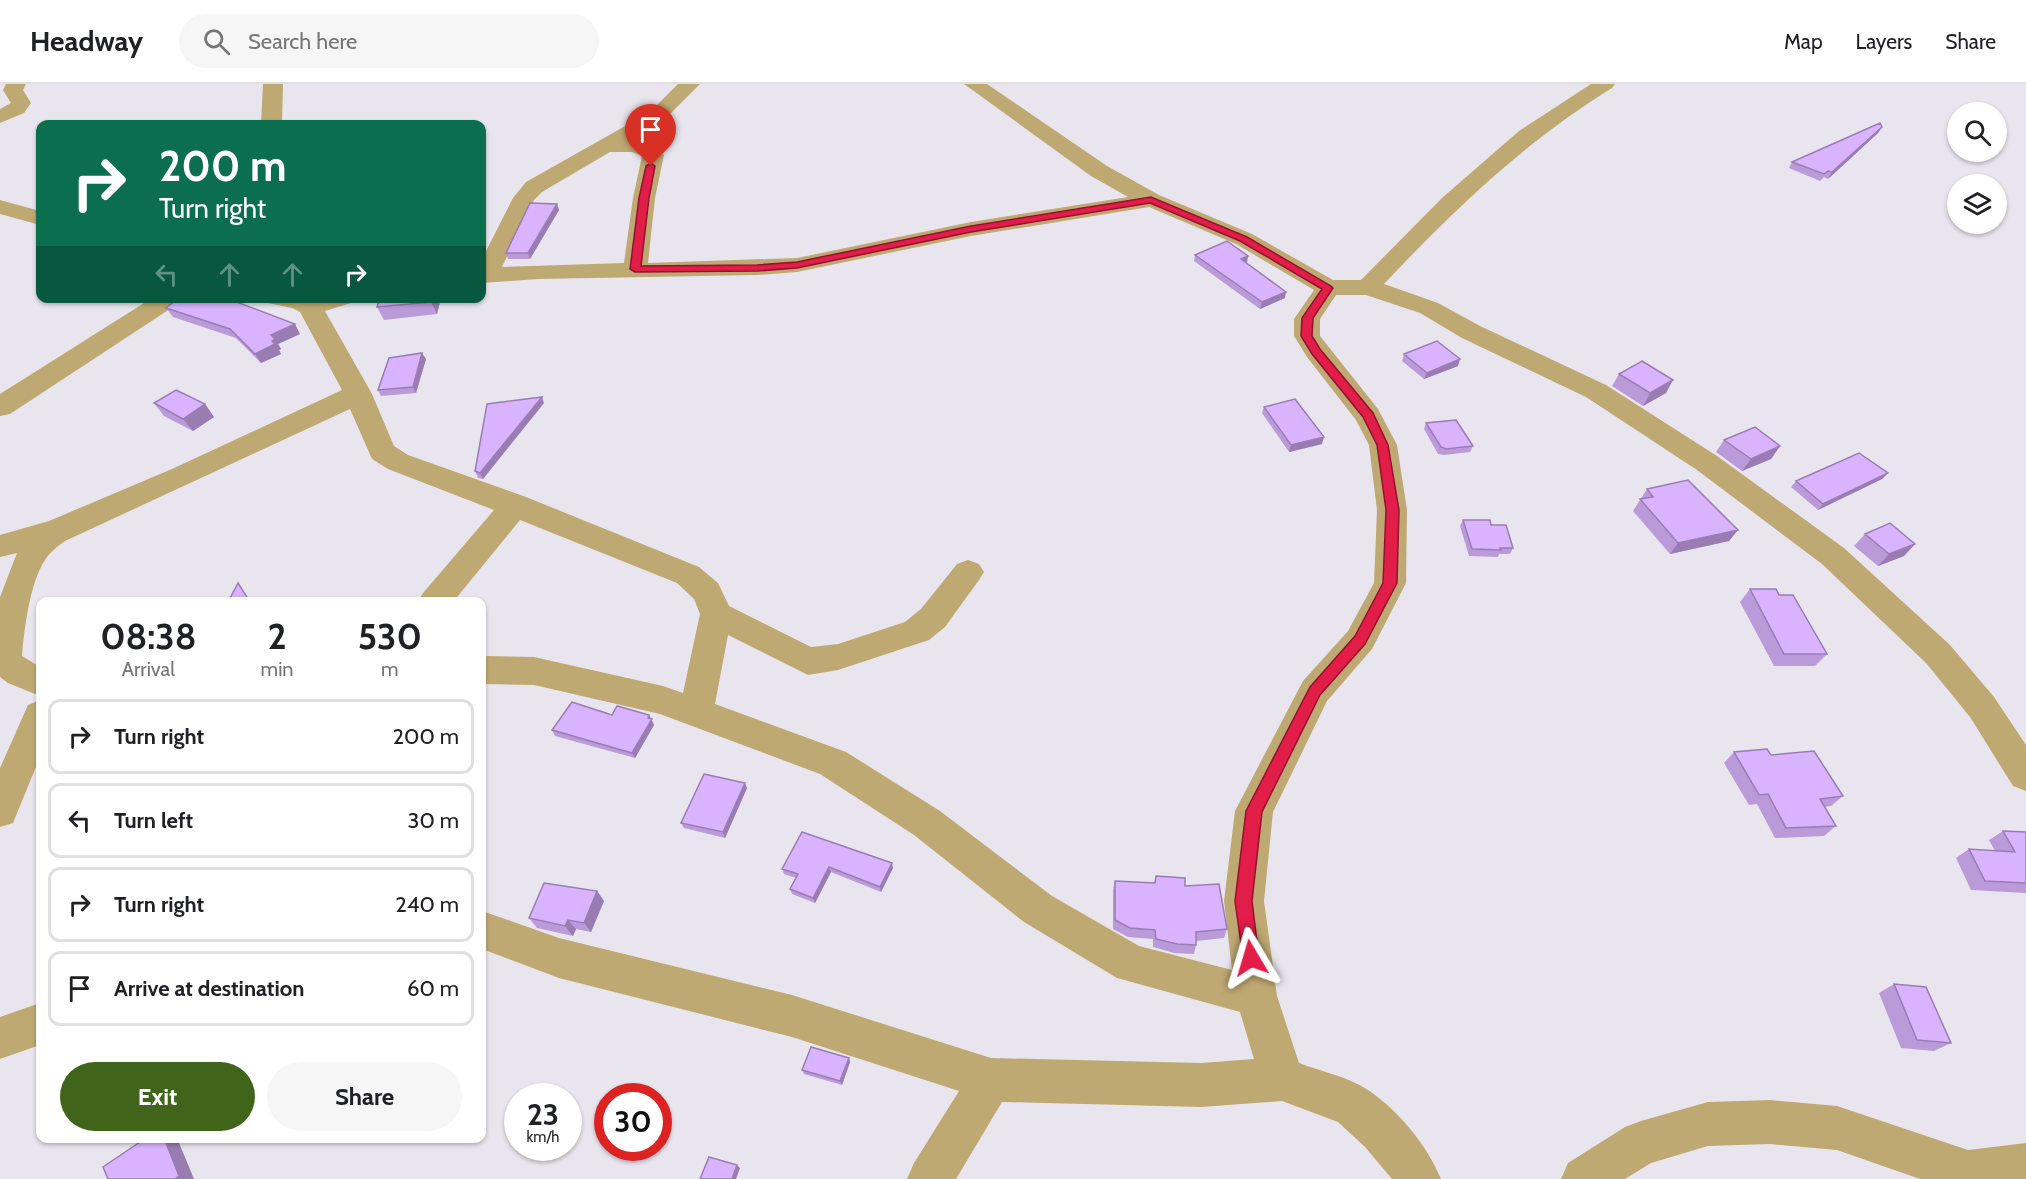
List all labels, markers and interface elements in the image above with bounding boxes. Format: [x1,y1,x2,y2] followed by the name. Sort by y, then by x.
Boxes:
[179,14,599,68] search box
[30,24,143,58] text: Headway
[200,25,233,58] icon: search
[248,28,357,55] text: Search here
[1784,29,1823,54] text: Map
[1856,29,1912,54] text: Layers
[1945,29,1996,54] text: Share
[1947,102,2007,234] map controls
[1947,102,2007,162] button: search
[625,104,676,166] pin
[634,113,667,146] icon: arrive
[159,140,286,192] text: 200 m
[60,144,138,222] icon: right
[1947,174,2007,234] button: layers
[159,192,266,225] text: Turn right
[150,258,183,291] icon: left
[213,258,246,291] icon: ahead
[276,258,309,291] icon: ahead
[339,258,372,291] icon: right
[100,614,196,658] text: 08:38
[268,614,287,658] text: 2
[358,614,422,658] text: 530
[122,657,175,681] text: Arrival
[261,657,294,681] text: min
[381,657,399,681] text: m
[63,720,96,753] icon: right
[114,723,204,750] text: Turn right
[393,723,459,750] text: 200 m
[63,804,96,837] icon: left
[114,807,193,834] text: Turn left
[407,807,459,834] text: 30 m
[63,888,96,921] icon: right
[114,891,204,918] text: Turn right
[395,891,459,918] text: 240 m
[1219,926,1283,990] position arrow
[63,972,96,1005] icon: arrive
[114,975,304,1002] text: Arrive at destination
[407,975,459,1002] text: 60 m
[60,1062,255,1131] button: Exit
[267,1062,462,1131] button: Share
[594,1083,672,1161] speed limit sign: 30
[527,1096,559,1133] text: 23
[527,1128,559,1146] text: km/h

